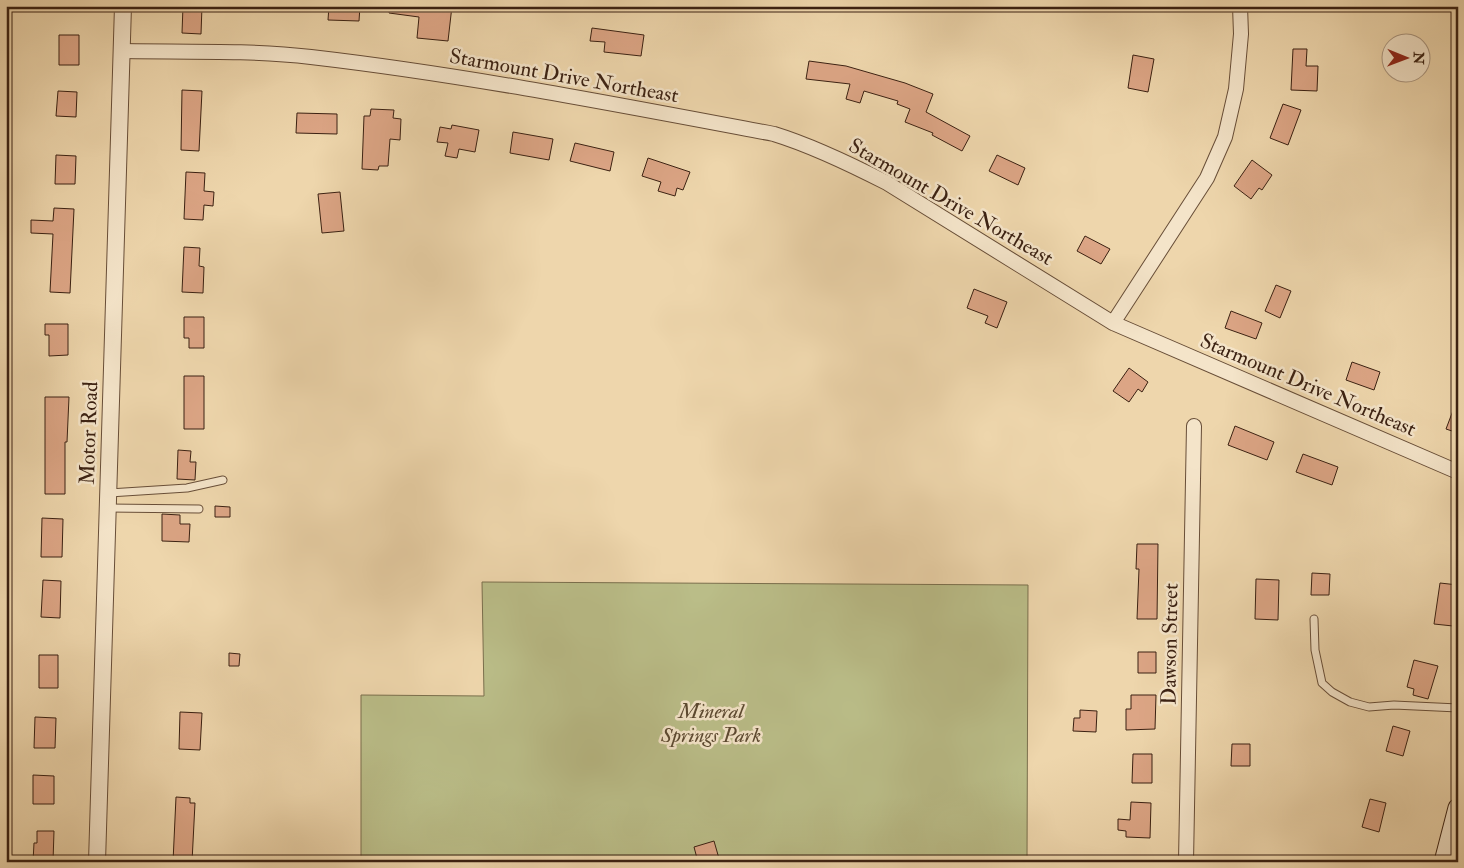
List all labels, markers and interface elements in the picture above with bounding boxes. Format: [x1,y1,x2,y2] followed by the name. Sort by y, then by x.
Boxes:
[1382,32,1432,82] north arrow
[447,43,681,109] street label: Starmount Drive Northeast
[1410,51,1427,65] text: N
[844,132,1058,272] street label: Starmount Drive Northeast
[1196,327,1420,443] street label: Starmount Drive Northeast
[74,380,104,485] street label: Motor Road
[1155,583,1185,705] street label: Dawson Street
[660,698,761,749] park label: Mineral Springs Park

